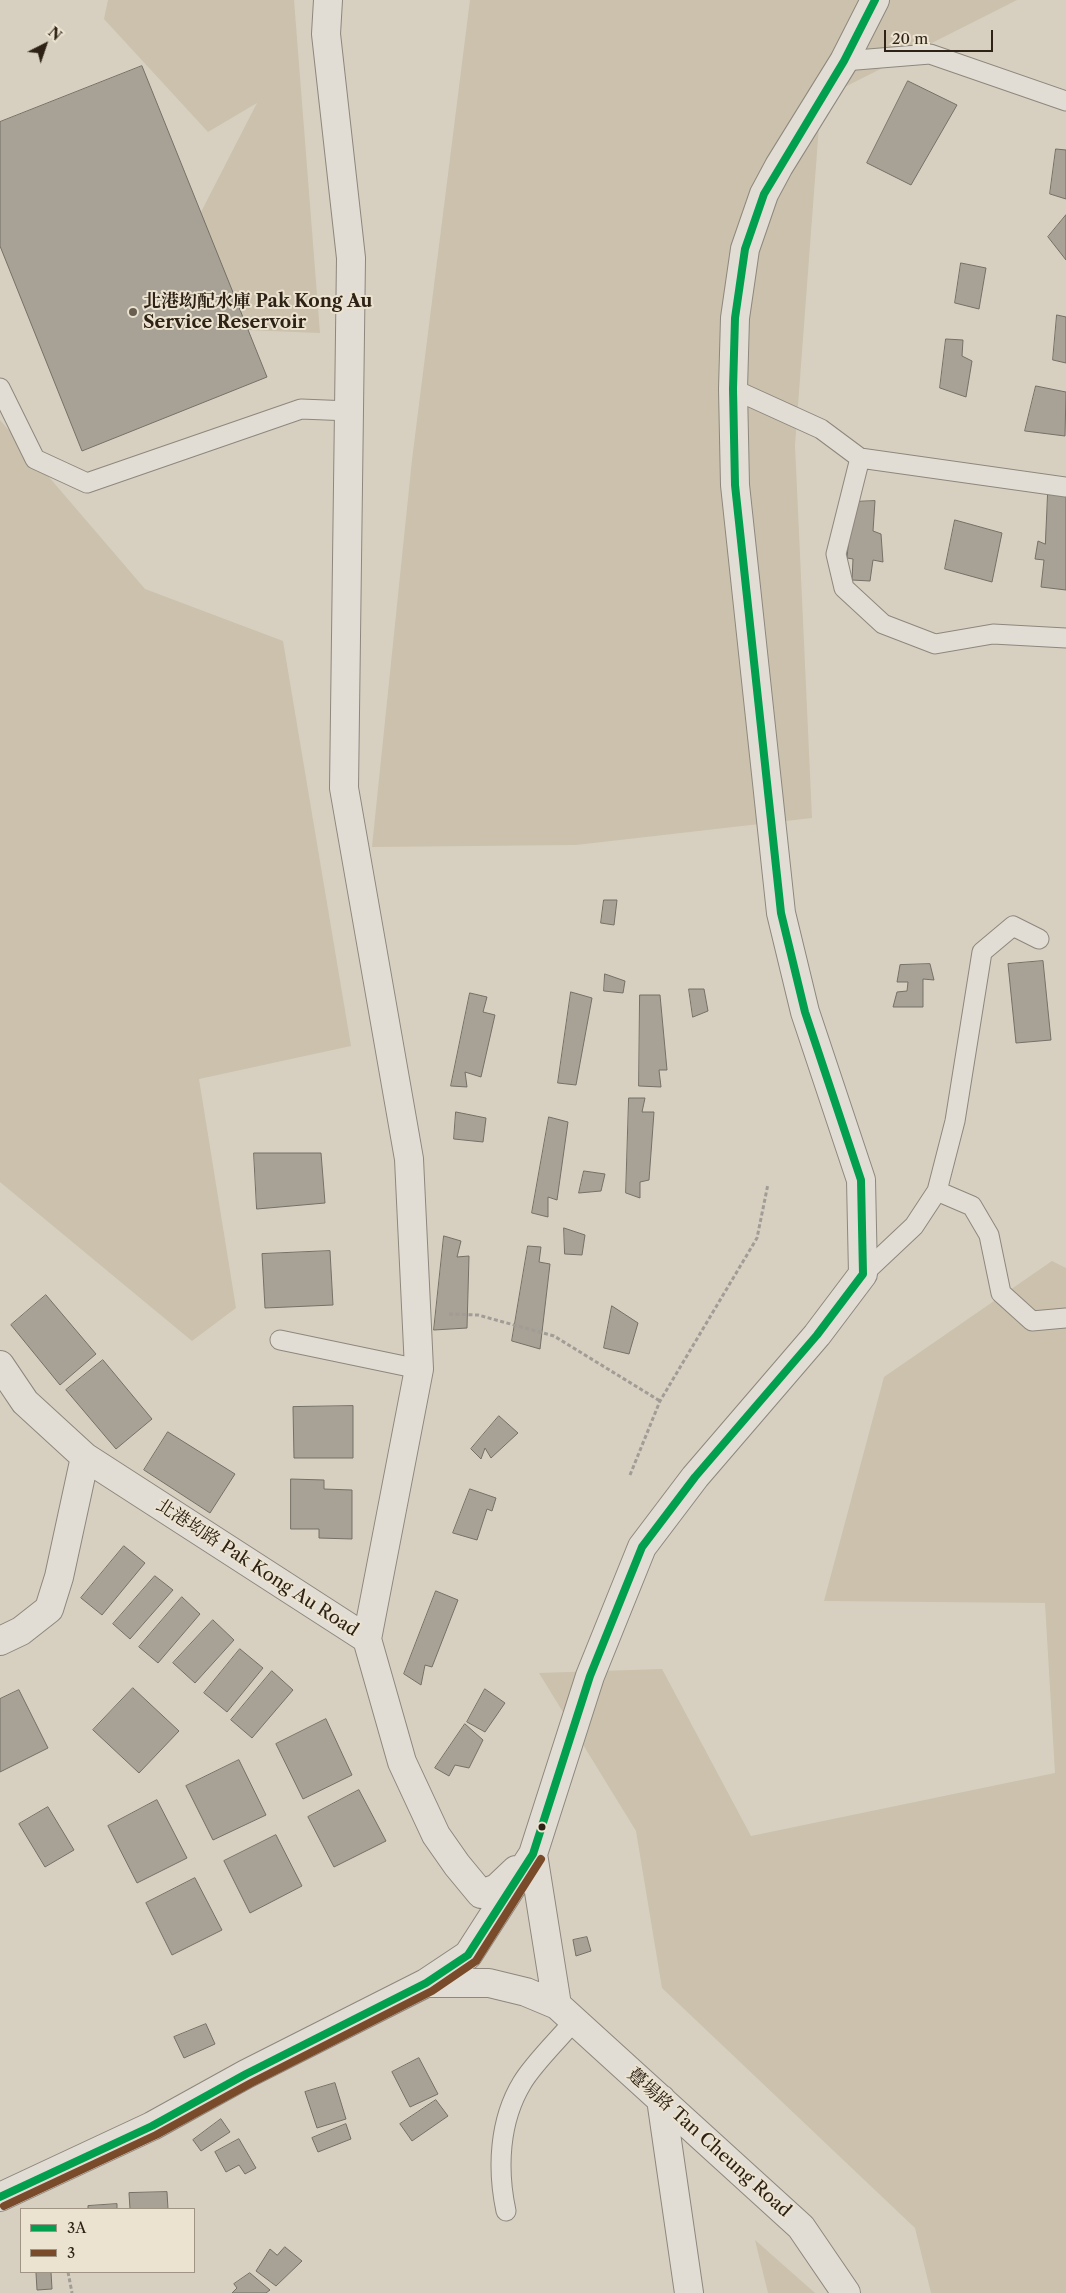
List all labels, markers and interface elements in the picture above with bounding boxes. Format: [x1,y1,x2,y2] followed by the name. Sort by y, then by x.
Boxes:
[20,20,70,70] north arrow
[886,20,995,52] scale bar
[44,23,65,44] text: N
[892,29,928,48] text: 20 m
[143,291,372,334] place label: 北港㘭配水庫 Pak Kong Au Service Reservoir
[127,306,139,318] marker: 北港㘭配水庫 Pak Kong Au Service Reservoir
[152,1495,362,1641] street label: 北港㘭路 Pak Kong Au Road
[537,1822,547,1832] unlabelled marker
[623,2064,795,2222] street label: 躉場路 Tan Cheung Road
[20,2208,195,2273] legend
[67,2218,86,2237] text: 3A
[67,2243,75,2262] text: 3

